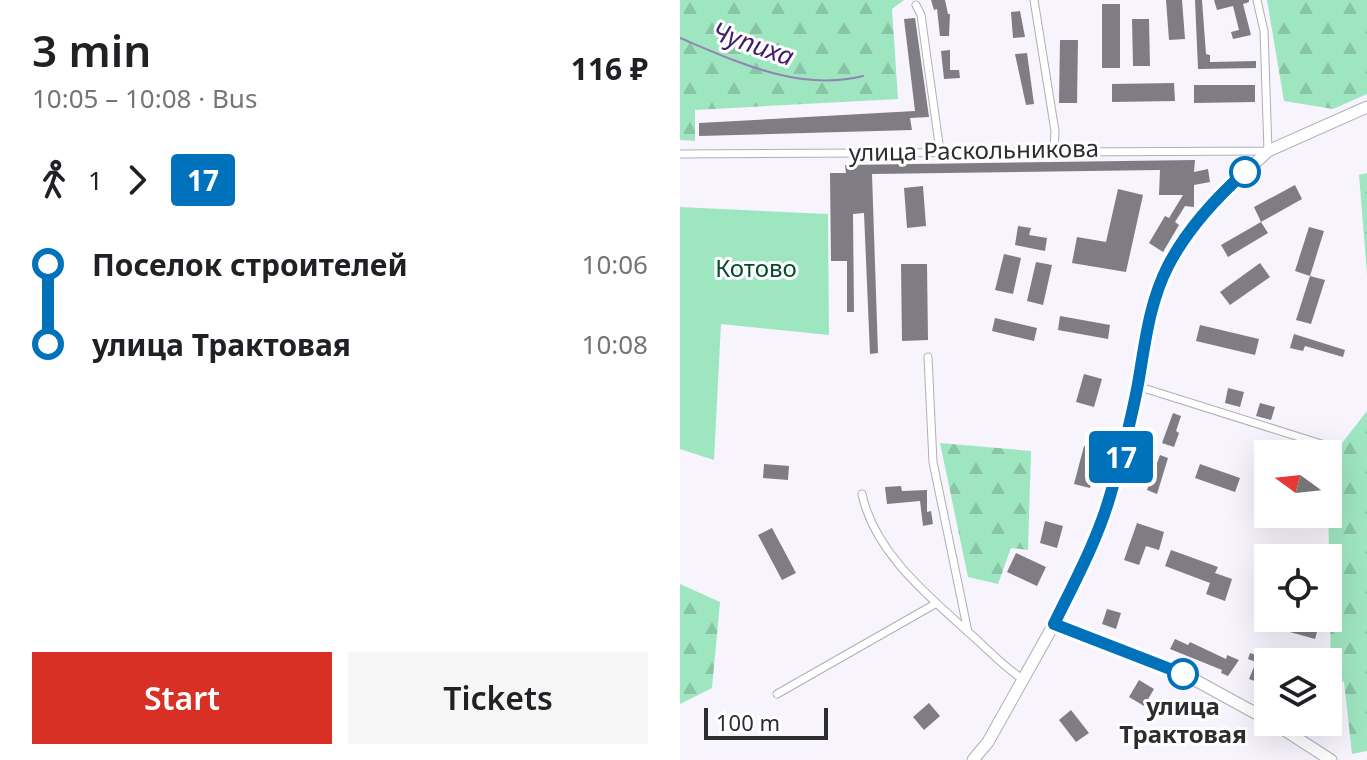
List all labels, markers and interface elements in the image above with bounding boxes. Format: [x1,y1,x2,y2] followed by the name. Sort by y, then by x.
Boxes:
[708,12,799,74] water label: Чупиха
[32,20,151,80] text: 3 min
[571,48,648,89] text: 116 ₽
[32,80,257,116] text: 10:05 – 10:08 · Bus
[849,131,1099,168] street label: улица Раскольникова
[1230,157,1260,187] unlabelled marker
[32,158,76,202] icon: walk
[115,158,159,202] icon: forward
[187,161,219,199] text: 17
[88,162,103,198] text: 1
[92,244,408,285] text: Поселок строителей
[582,246,648,282] text: 10:06
[715,251,797,284] park label: Котово
[92,324,351,365] text: улица Трактовая
[582,326,648,362] text: 10:08
[1085,431,1157,483] line badge: 17
[1105,438,1137,476] text: 17
[1254,440,1342,528] north arrow
[1254,440,1342,736] map controls
[1254,544,1342,632] button: locate
[1254,648,1342,736] button: layers
[32,652,332,744] button: Start
[348,652,648,744] button: Tickets
[1168,659,1198,689] marker: улица Трактовая
[1119,689,1247,750] place label: улица Трактовая
[704,704,828,740] scale bar
[716,707,780,737] text: 100 m

